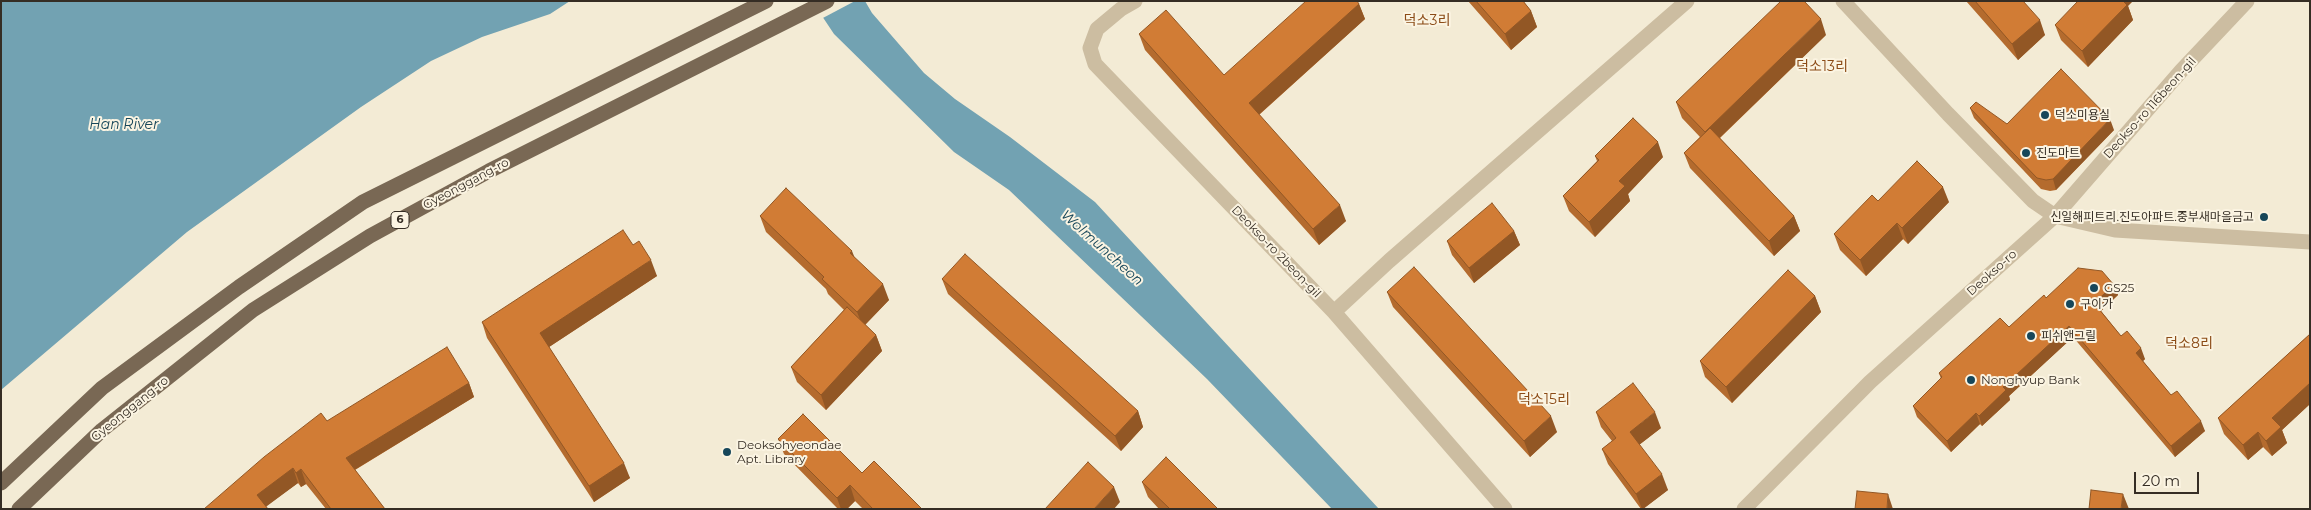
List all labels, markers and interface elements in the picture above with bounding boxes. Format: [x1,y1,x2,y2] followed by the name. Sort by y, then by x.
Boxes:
[1404,13,1450,29] district label: 덕소3리
[2101,54,2199,162] street label: Deokso-ro 116beon-gil
[1796,59,1848,75] district label: 덕소13리
[2055,108,2110,122] place label: 덕소미용실
[2039,109,2051,121] marker: 덕소미용실
[89,117,159,133] water label: Han River
[2036,146,2080,160] place label: 진도마트
[2020,147,2032,159] marker: 진도마트
[421,155,511,213] street label: Gyeonggang-ro
[1228,203,1324,301] street label: Deokso-ro 2beon-gil
[1057,207,1147,289] water label: Wolmuncheon
[2050,210,2254,224] place label: 신일해피트리.진도아파트.중부새마을금고
[2258,211,2270,223] marker: 신일해피트리.진도아파트.중부새마을금고
[391,212,409,228] road number: 6
[1964,247,2020,299] street label: Deokso-ro
[2104,281,2134,295] place label: GS25
[2088,282,2100,294] marker: GS25
[2080,297,2113,311] place label: 구이가
[2064,298,2076,310] marker: 구이가
[2041,329,2096,343] place label: 피쉬앤그릴
[2025,330,2037,342] marker: 피쉬앤그릴
[2165,336,2213,352] district label: 덕소8리
[89,373,171,445] street label: Gyeonggang-ro
[1981,373,2080,387] place label: Nonghyup Bank
[1965,374,1977,386] marker: Nonghyup Bank
[1518,392,1570,408] district label: 덕소15리
[737,438,842,466] place label: Deoksohyeondae Apt. Library
[721,446,733,458] marker: Deoksohyeondae Apt. Library
[2136,462,2201,494] scale bar
[2142,471,2180,490] text: 20 m

